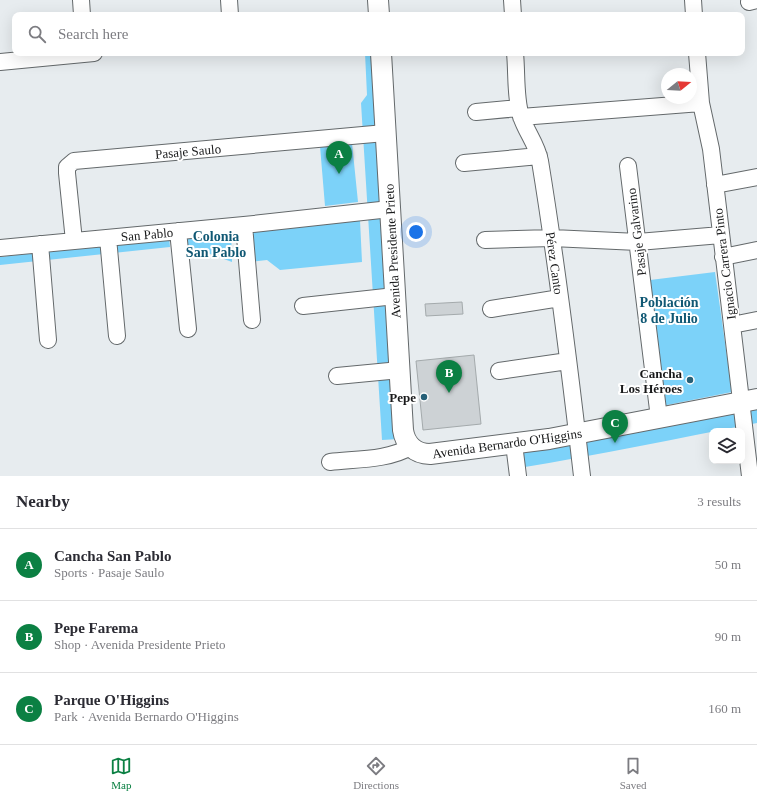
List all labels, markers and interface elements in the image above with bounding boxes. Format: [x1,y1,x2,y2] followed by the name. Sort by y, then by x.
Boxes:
[12,12,745,56] search box
[26,23,48,45] icon: search
[58,26,128,42] text: Search here
[661,68,697,104] north arrow
[154,141,222,162] street label: Pasaje Saulo
[326,141,352,174] pin: A
[381,183,404,319] street label: Avenida Presidente Prieto
[624,187,649,277] street label: Pasaje Galvarino
[710,207,739,320] street label: Ignacio Carrera Pinto
[406,222,426,242] your location
[120,225,174,244] street label: San Pablo
[186,229,246,260] district label: Colonia San Pablo
[543,231,566,295] street label: Pérez Canto
[639,295,699,326] district label: Población 8 de Julio
[436,360,462,393] pin: B
[620,366,682,396] place label: Cancha Los Héroes
[685,375,695,385] marker: Cancha Los Héroes
[389,390,416,405] place label: Pepe
[419,392,429,402] marker: Pepe
[602,410,628,443] pin: C
[431,426,583,461] street label: Avenida Bernardo O'Higgins
[709,428,745,464] map controls
[709,428,745,464] button: layers
[16,492,70,511] text: Nearby
[697,494,741,509] text: 3 results
[54,548,172,564] text: Cancha San Pablo
[24,557,34,572] text: A
[715,557,741,572] text: 50 m
[54,565,164,580] text: Sports · Pasaje Saulo
[54,620,138,636] text: Pepe Farema
[25,629,33,644] text: B
[715,629,741,644] text: 90 m
[54,637,226,652] text: Shop · Avenida Presidente Prieto
[54,692,169,708] text: Parque O'Higgins
[24,701,34,716] text: C
[708,701,741,716] text: 160 m
[54,709,239,724] text: Park · Avenida Bernardo O'Higgins
[110,755,132,791] tab: Map
[353,755,399,791] tab: Directions
[620,755,647,791] tab: Saved

